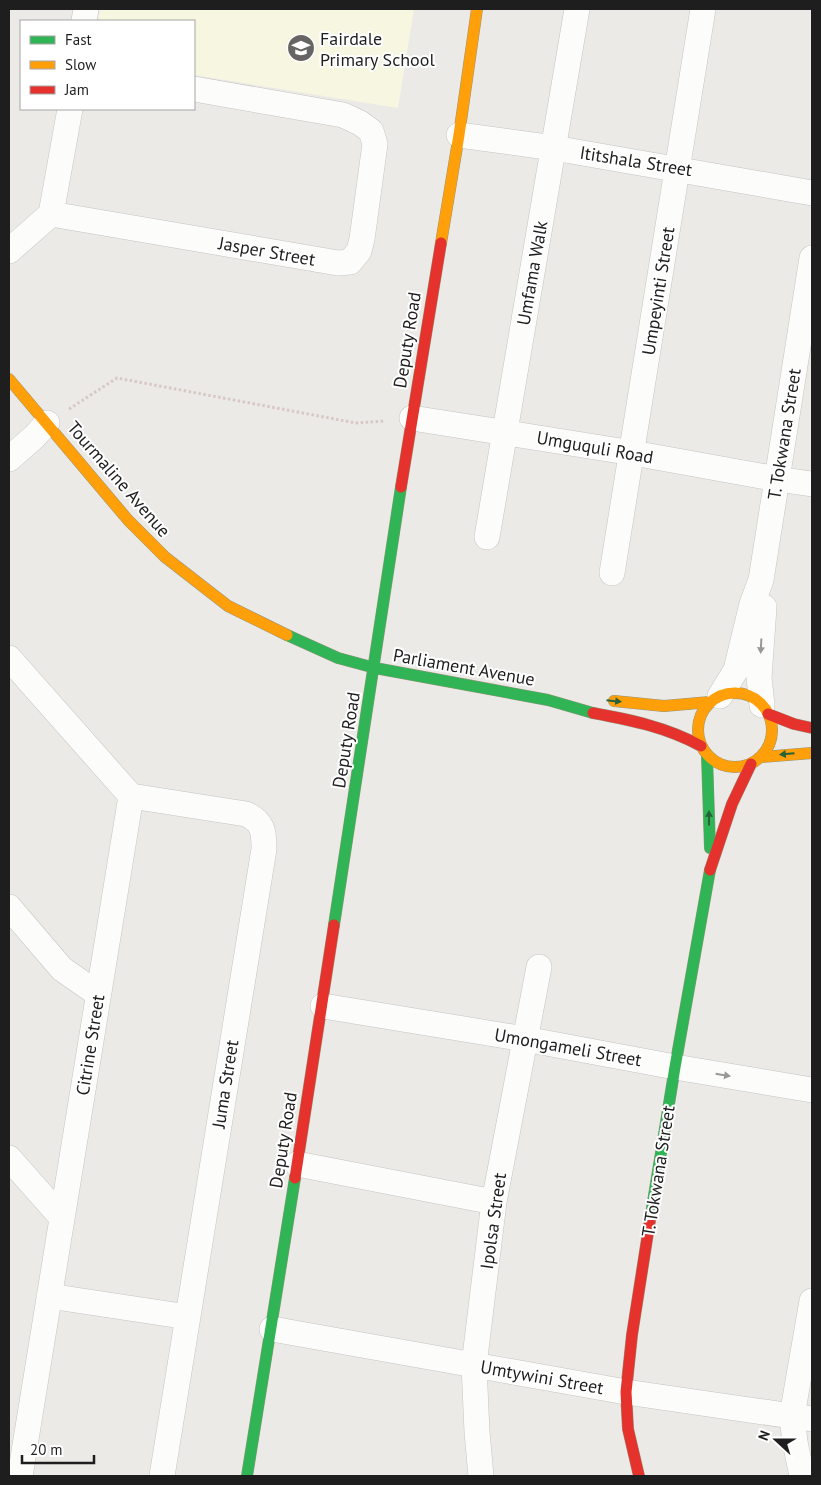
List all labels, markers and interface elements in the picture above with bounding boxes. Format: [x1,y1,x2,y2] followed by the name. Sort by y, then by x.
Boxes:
[20,20,195,110] legend
[320,27,435,71] place label: Fairdale Primary School
[65,30,92,49] text: Fast
[286,33,316,63] school or university icon: Fairdale Primary School
[65,55,96,74] text: Slow
[64,80,89,99] text: Jam
[578,141,694,181] street label: Ititshala Street
[511,218,553,327] street label: Umfama Walk
[637,225,679,357] street label: Umpeyinti Street
[216,231,317,271] street label: Jasper Street
[388,290,426,390] street label: Deputy Road
[762,367,806,501] street label: T. Tokwana Street
[62,416,176,542] street label: Tourmaline Avenue
[535,425,655,469] street label: Umguquli Road
[757,638,765,654] one-way arrow
[391,643,537,691] street label: Parliament Avenue
[327,690,365,790] street label: Deputy Road
[606,697,622,705] one-way arrow
[778,751,794,759] one-way arrow
[705,810,713,826] one-way arrow
[71,993,109,1097] street label: Citrine Street
[493,1023,643,1071] street label: Umongameli Street
[207,1038,243,1131] street label: Juma Street
[715,1071,731,1079] one-way arrow
[264,1090,302,1190] street label: Deputy Road
[636,1104,680,1238] street label: T. Tokwana Street
[475,1171,511,1271] street label: Ipolsa Street
[479,1355,605,1399] street label: Umtywini Street
[751,1415,801,1465] north arrow
[754,1428,774,1443] text: N
[22,1432,95,1464] scale bar
[30,1440,63,1459] text: 20 m

